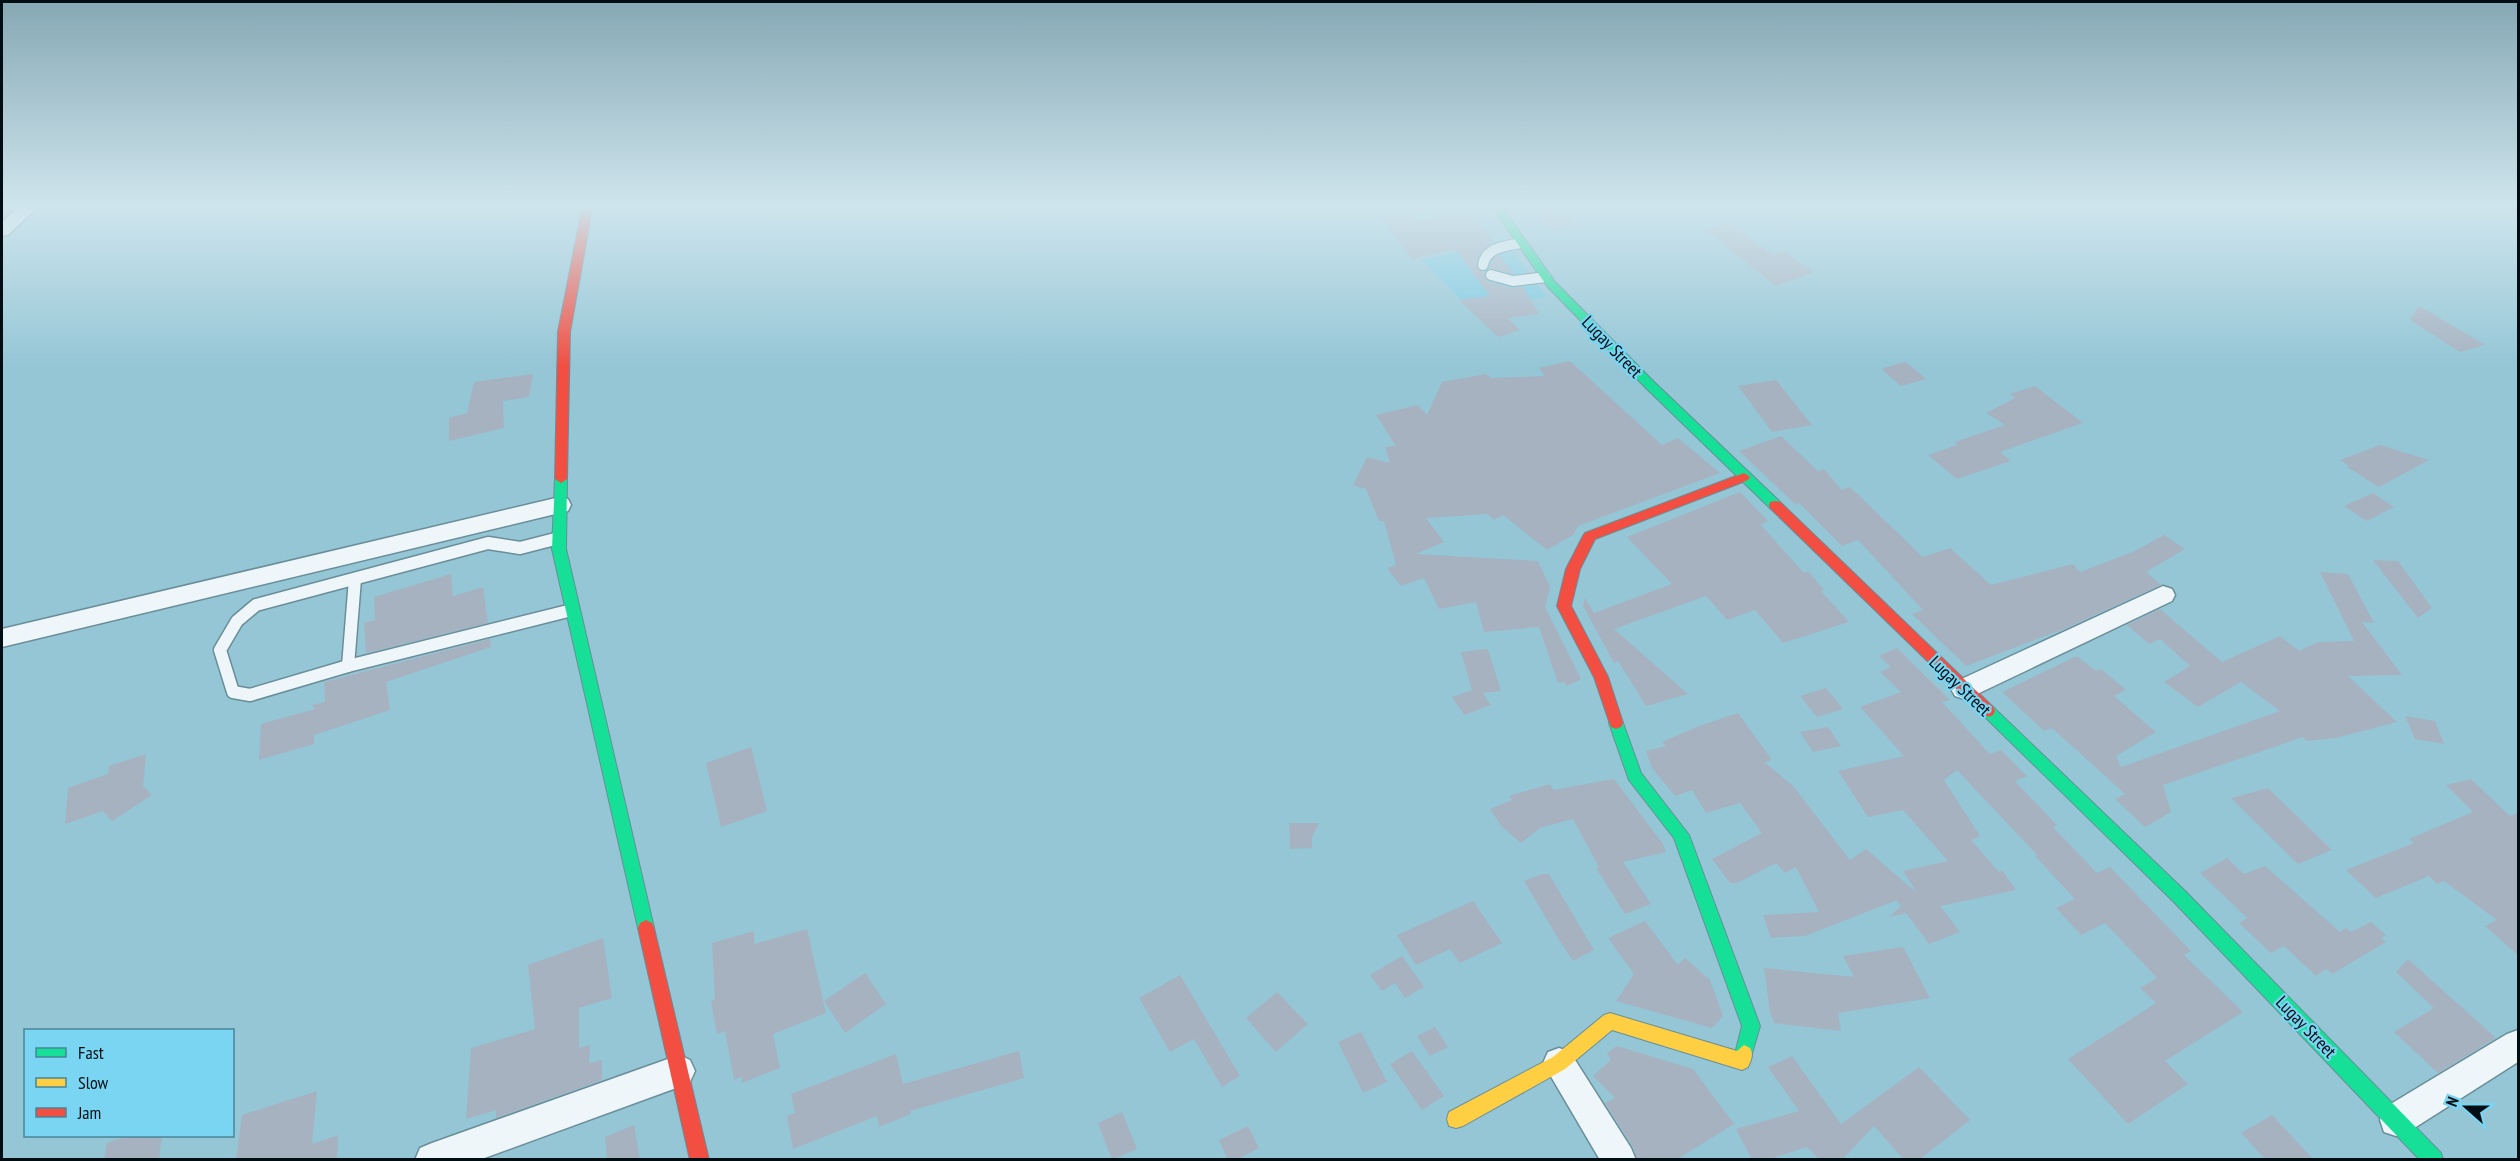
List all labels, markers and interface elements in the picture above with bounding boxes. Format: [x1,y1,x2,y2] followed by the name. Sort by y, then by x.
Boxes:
[1577,311,1648,382] street label: Lugay Street
[1925,651,1996,721] street label: Lugay Street
[2271,991,2342,1062] street label: Lugay Street
[24,1029,234,1137] legend
[78,1041,104,1064] text: Fast
[78,1071,109,1094] text: Slow
[2436,1077,2496,1137] north arrow
[2441,1094,2463,1109] text: N
[77,1101,101,1124] text: Jam

